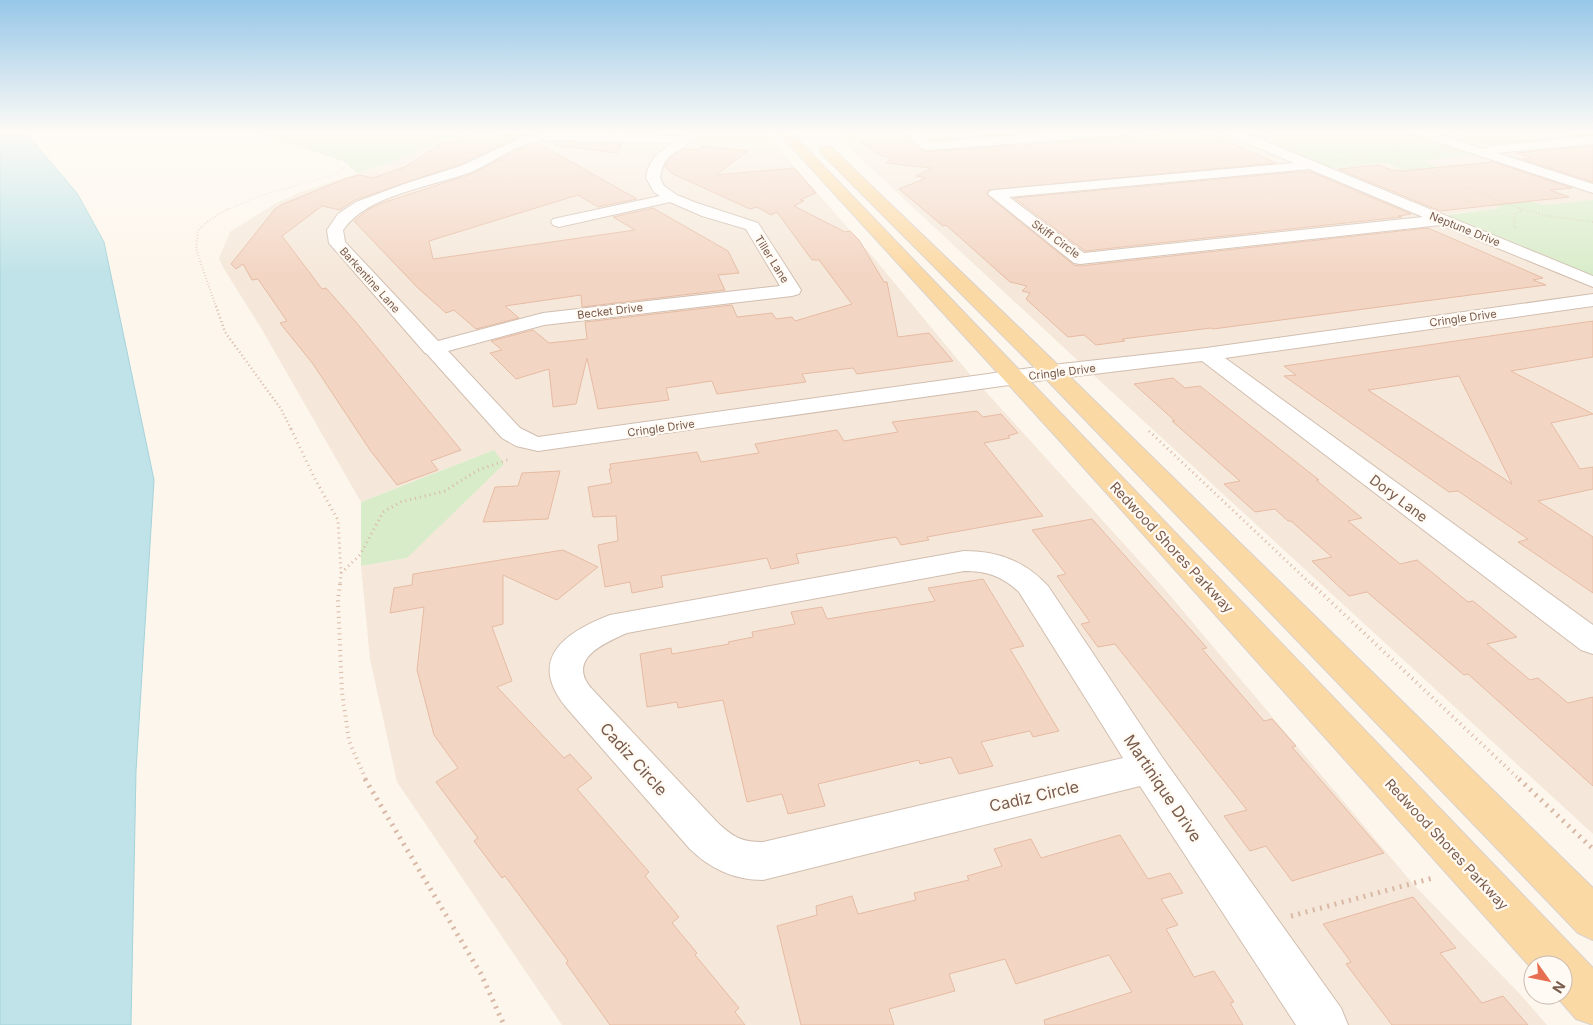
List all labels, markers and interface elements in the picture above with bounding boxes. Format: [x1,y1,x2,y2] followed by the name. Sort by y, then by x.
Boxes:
[1428,208,1502,250] street label: Neptune Drive
[1029,217,1083,261] street label: Skiff Circle
[752,232,792,286] street label: Tiller Lane
[337,244,403,316] street label: Barkentine Lane
[576,300,644,322] street label: Becket Drive
[1428,306,1498,330] street label: Cringle Drive
[1028,361,1096,383] street label: Cringle Drive
[626,416,696,440] street label: Cringle Drive
[1367,471,1431,525] street label: Dory Lane
[1107,478,1237,616] street label: Redwood Shores Parkway
[596,718,672,800] street label: Cadiz Circle
[1120,731,1206,845] street label: Martinique Drive
[1382,775,1512,913] street label: Redwood Shores Parkway
[987,776,1081,816] street label: Cadiz Circle
[1523,955,1573,1005] north arrow
[1549,978,1569,996] text: N

